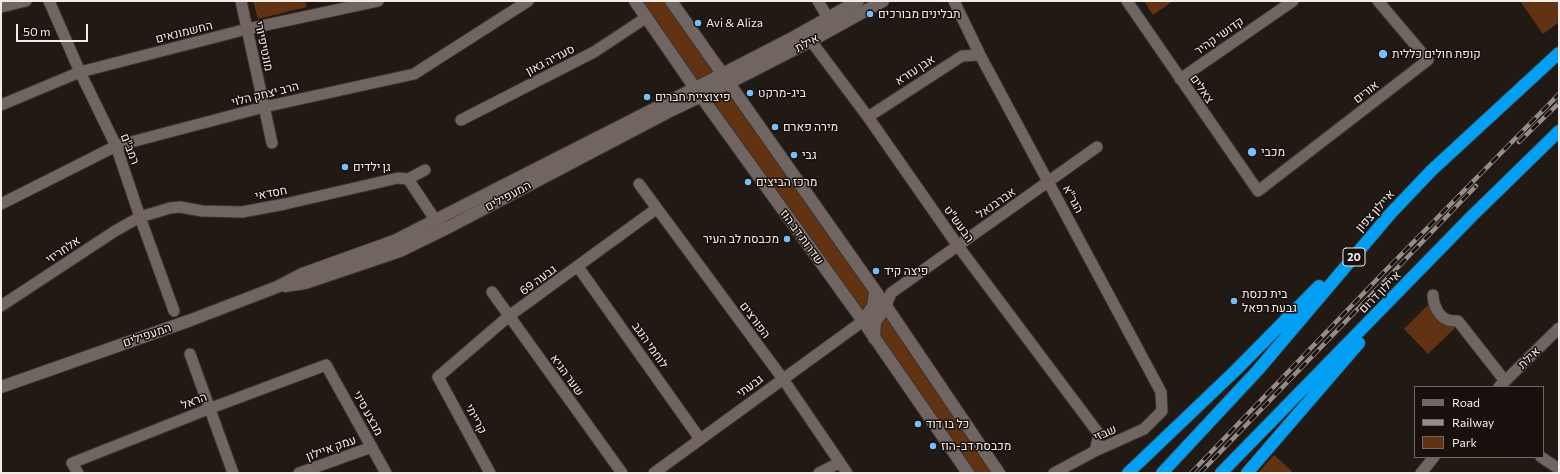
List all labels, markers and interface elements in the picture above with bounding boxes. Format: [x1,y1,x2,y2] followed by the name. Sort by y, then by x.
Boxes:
[878,7,961,21] place label: תבלינים מבורכים
[865,9,875,19] marker: תבלינים מבורכים
[1192,14,1246,58] street label: קדושי קהיר
[18,16,90,42] scale bar
[706,16,763,30] place label: Avi & Aliza
[154,18,214,46] street label: החשמונאים
[693,18,703,28] marker: Avi & Aliza
[252,20,276,72] street label: מונטיפיורי
[23,24,51,38] text: 50 m
[793,31,821,55] street label: אילת
[523,42,577,78] street label: סעדיה גאון
[1392,47,1481,61] place label: קופת חולים כללית
[1377,48,1389,60] marker: קופת חולים כללית
[892,52,938,88] street label: אבן עזרא
[1187,72,1217,106] street label: צאלים
[1350,78,1382,106] street label: אורים
[230,79,300,109] street label: הרב יצחק הלוי
[758,86,806,100] place label: ביג-מרקט
[745,88,755,98] marker: ביג-מרקט
[655,90,731,104] place label: פיצוציית חברים
[642,92,652,102] marker: פיצוציית חברים
[783,120,838,134] place label: מירה פארם
[770,122,780,132] marker: מירה פארם
[118,132,142,166] street label: רמב"ם
[1261,145,1285,159] place label: מכבי
[1246,146,1258,158] marker: מכבי
[802,148,817,162] place label: גבי
[789,150,799,160] marker: גבי
[353,160,391,174] place label: גן ילדים
[340,162,350,172] marker: גן ילדים
[756,175,817,189] place label: מרכז הביצים
[743,177,753,187] marker: מרכז הביצים
[482,178,534,214] street label: המעפילים
[1060,182,1086,216] street label: הגר"א
[254,183,288,203] street label: חסדאי
[974,184,1018,222] street label: אברבנאל
[1352,187,1398,235] street label: איילון צפון
[941,203,977,245] street label: הבעש"ט
[777,207,827,267] street label: שדרות דב הוז
[703,232,779,246] place label: מכבסת לב העיר
[43,233,83,267] street label: אלחריזי
[782,234,792,244] marker: מכבסת לב העיר
[1343,248,1365,266] road number: 20
[517,262,559,298] street label: גבעה 69
[884,264,928,278] place label: פיצה קיד
[871,266,881,276] marker: פיצה קיד
[1356,268,1404,316] street label: איילון דרום
[1242,287,1297,315] place label: בית כנסת גבעת רפאל
[1229,296,1239,306] marker: בית כנסת גבעת רפאל
[737,299,773,341] street label: הפורצים
[629,319,671,371] street label: לוחמי הנגב
[121,320,173,350] street label: המעפילים
[1515,344,1543,372] street label: אילת
[547,351,587,399] street label: שער הגיא
[734,372,766,400] street label: גבעתי
[1414,386,1544,458] legend
[350,388,386,438] street label: מבצע סיני
[179,389,209,413] street label: הראל
[1452,395,1480,409] text: Road
[462,402,490,436] street label: קרייתי
[1452,415,1494,429] text: Railway
[926,417,969,431] place label: כל בו דוד
[913,419,923,429] marker: כל בו דוד
[1091,422,1119,444] street label: שבזי
[304,432,358,464] street label: עמק איילון
[1452,435,1477,449] text: Park
[941,439,1011,453] place label: מכבסת דב-הוז
[928,441,938,451] marker: מכבסת דב-הוז

